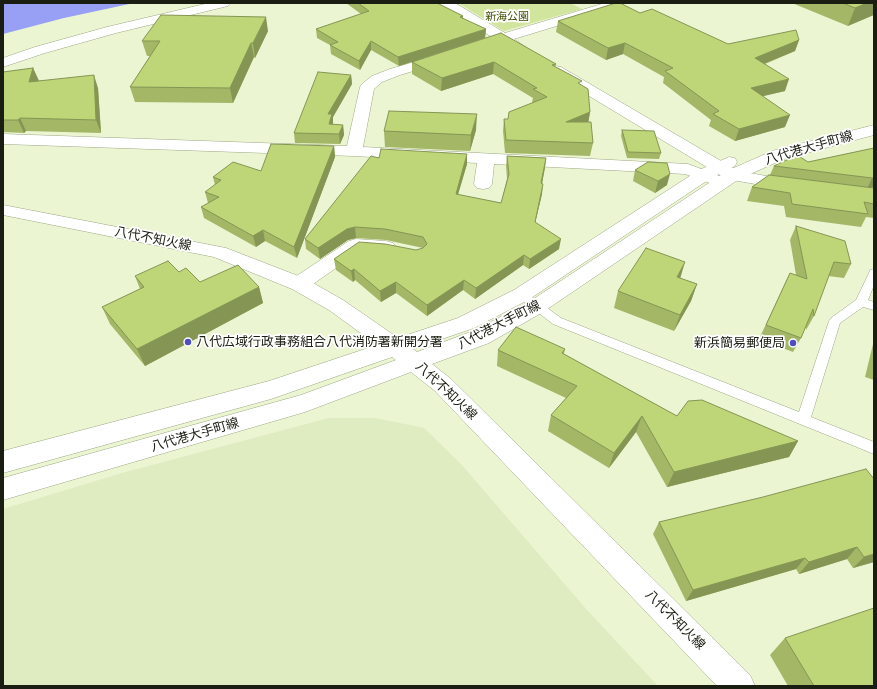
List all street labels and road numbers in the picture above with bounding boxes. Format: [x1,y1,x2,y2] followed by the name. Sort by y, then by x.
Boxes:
[763,128,855,168] street label: 八代港大手町線
[113,224,193,254] street label: 八代不知火線
[455,297,543,353] street label: 八代港大手町線
[412,359,480,423] street label: 八代不知火線
[149,415,241,455] street label: 八代港大手町線
[642,587,708,653] street label: 八代不知火線

